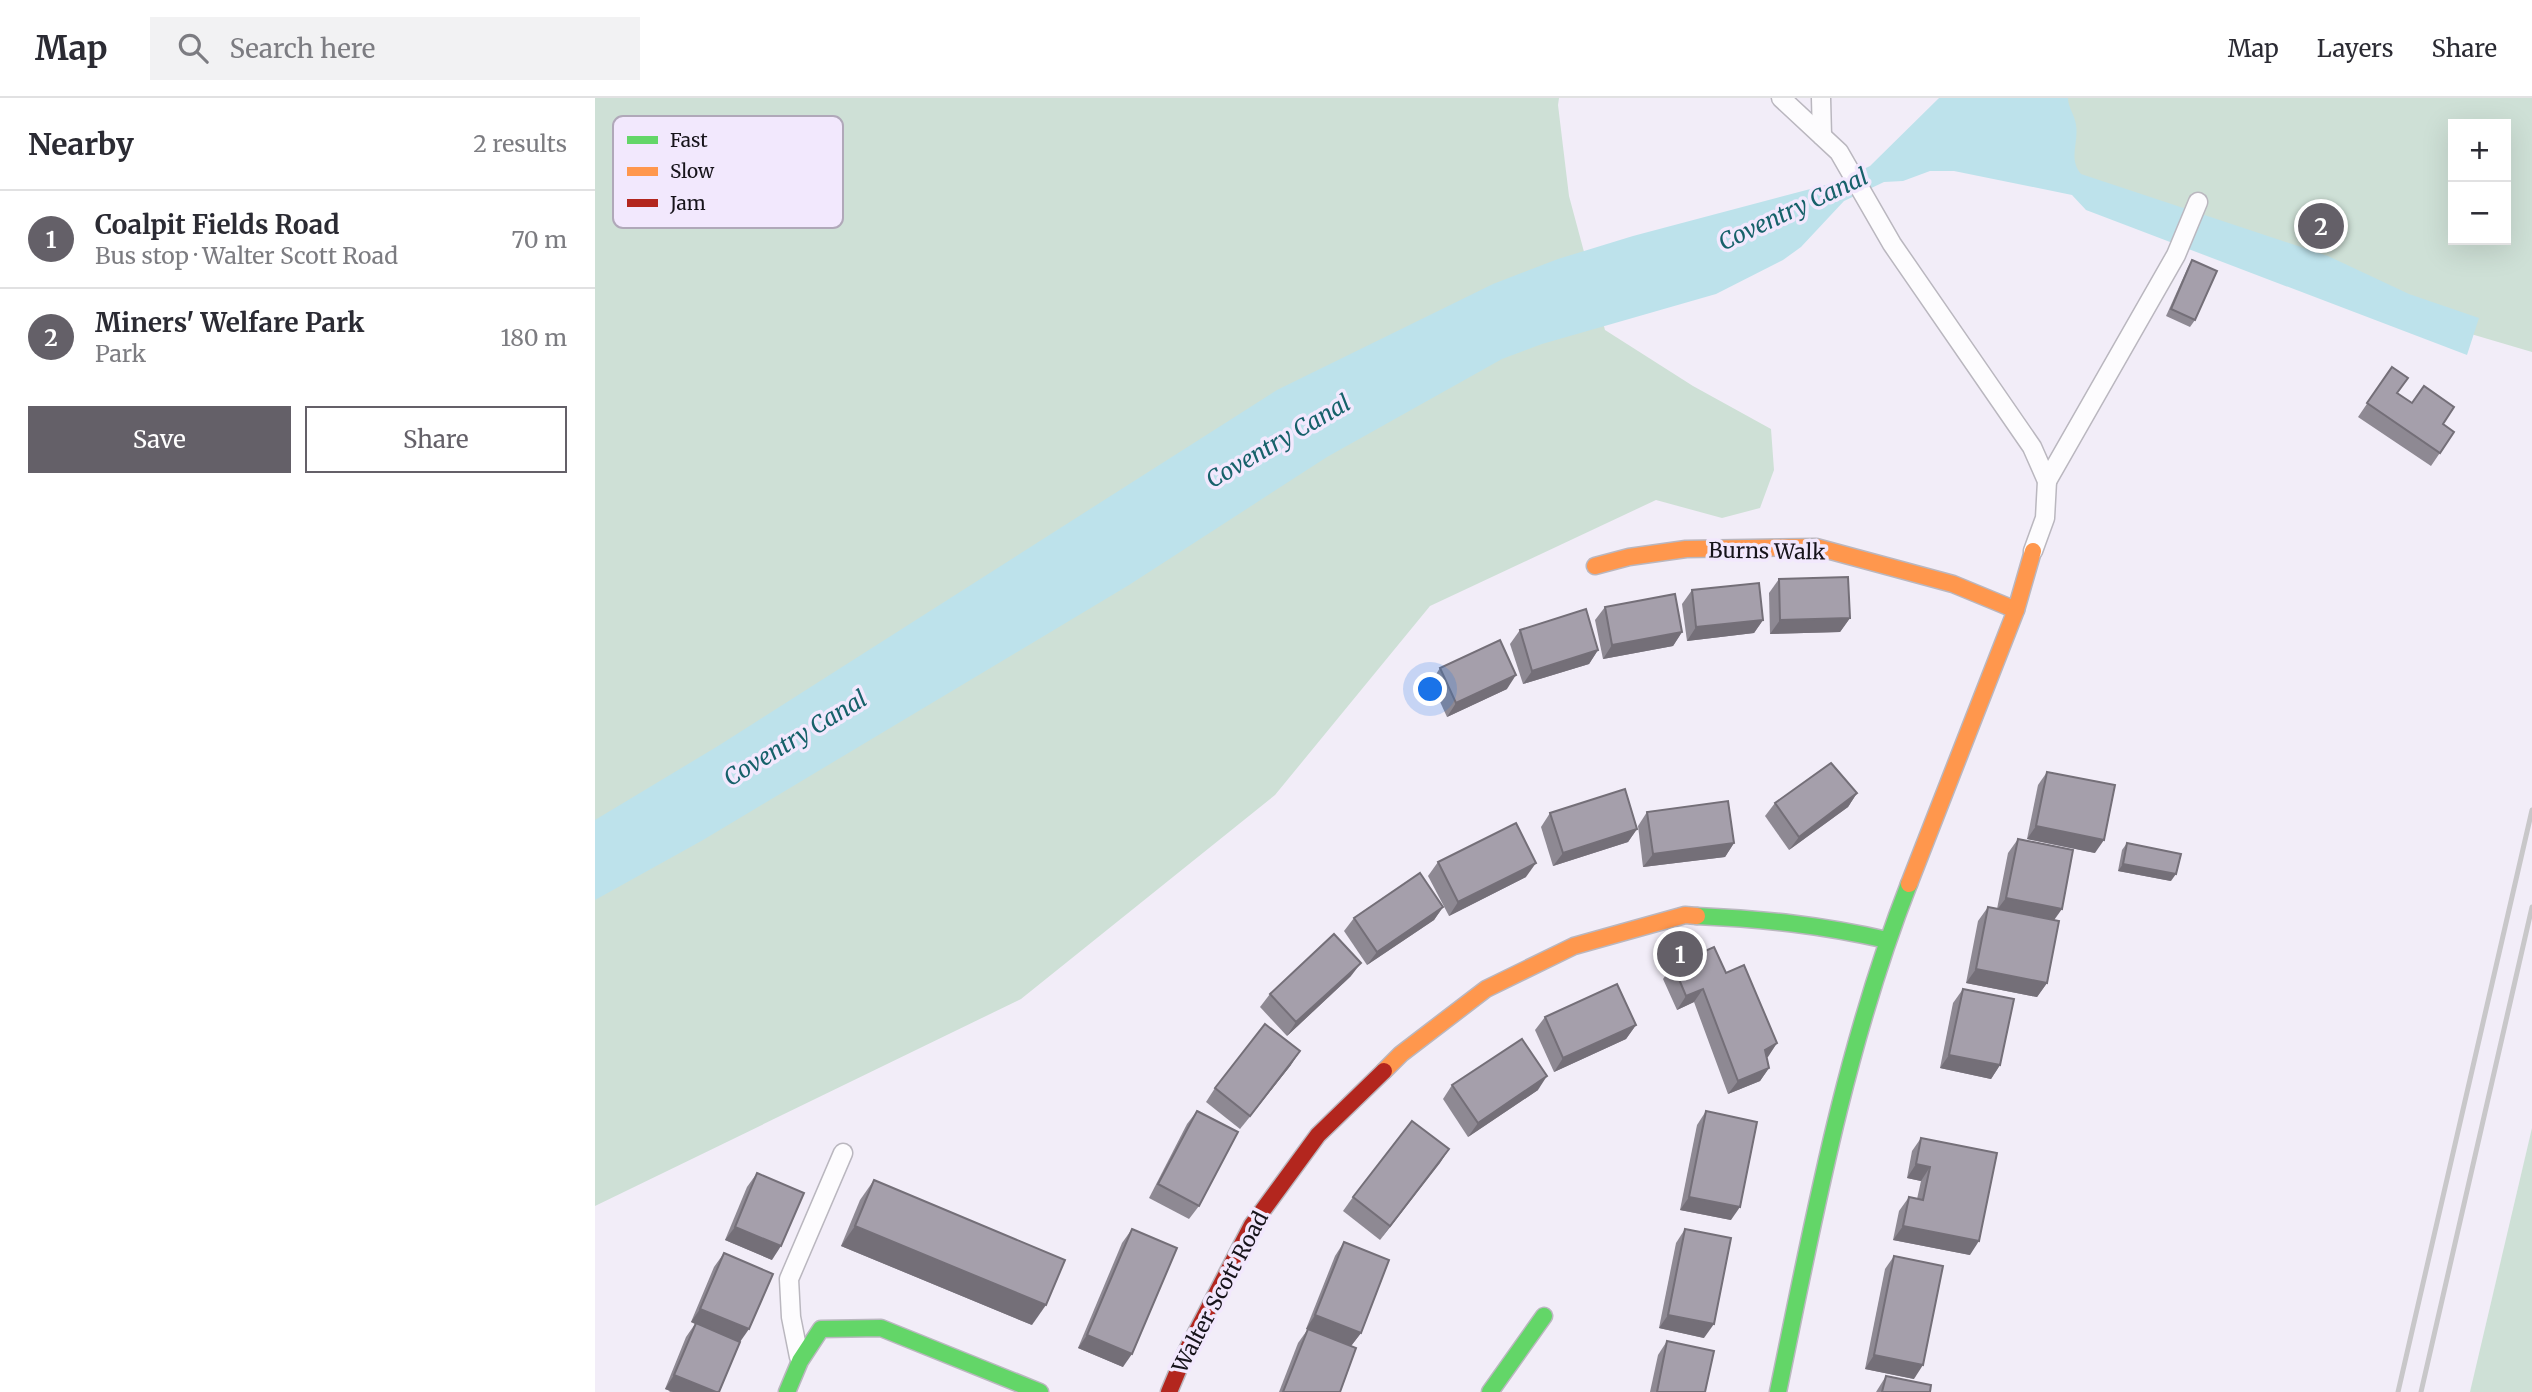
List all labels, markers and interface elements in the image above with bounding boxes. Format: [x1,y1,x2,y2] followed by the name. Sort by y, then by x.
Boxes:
[150,17,640,80] search box
[35,28,108,69] text: Map
[174,29,212,67] icon: search
[230,32,375,65] text: Search here
[2228,33,2279,64] text: Map
[2317,33,2393,64] text: Layers
[2431,33,2497,64] text: Share
[613,116,843,228] legend
[2448,119,2511,245] map controls
[2448,119,2511,182] button: +
[28,125,134,163] text: Nearby
[670,128,708,152] text: Fast
[473,129,567,158] text: 2 results
[670,159,715,183] text: Slow
[1713,162,1873,256] water label: Coventry Canal
[2448,182,2511,245] button: −
[669,191,706,215] text: Jam
[2298,200,2344,252] pin: 2
[95,208,340,241] text: Coalpit Fields Road
[46,225,56,254] text: 1
[511,225,567,254] text: 70 m
[95,241,398,270] text: Bus stop · Walter Scott Road
[95,306,364,339] text: Miners' Welfare Park
[44,323,58,352] text: 2
[501,323,567,352] text: 180 m
[95,339,146,368] text: Park
[1201,388,1355,494] water label: Coventry Canal
[28,406,291,473] button: Save
[305,406,567,473] button: Share
[1708,536,1826,566] street label: Burns Walk
[1413,672,1447,706] your location
[718,684,872,792] water label: Coventry Canal
[1657,928,1703,980] pin: 1
[1166,1206,1274,1378] street label: Walter Scott Road

